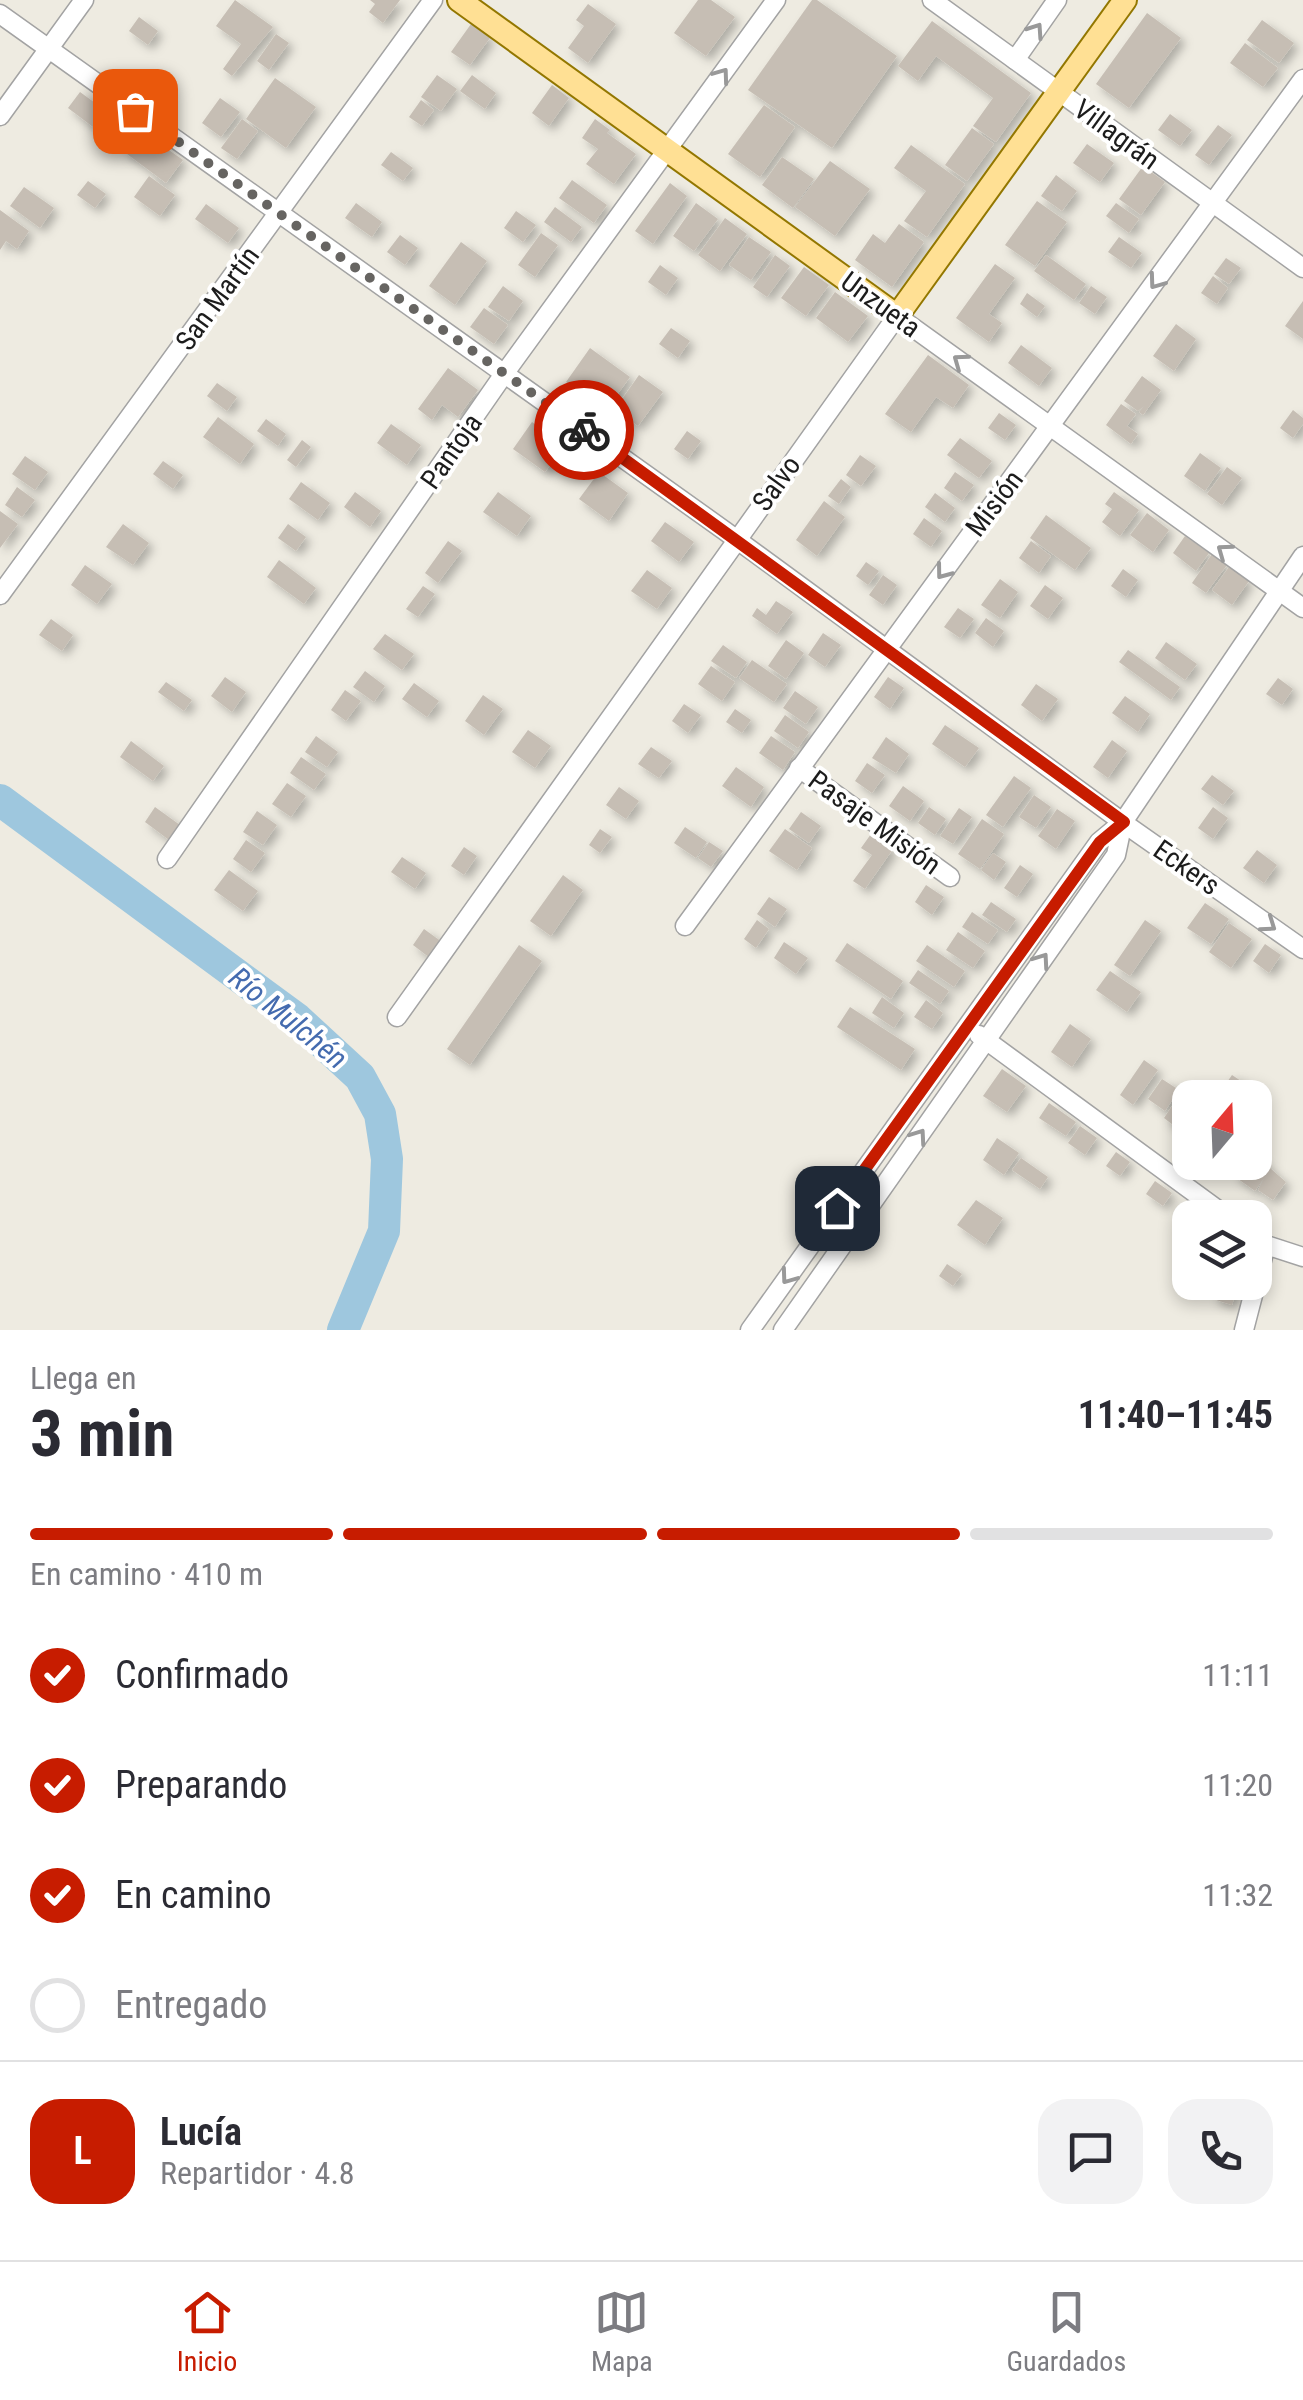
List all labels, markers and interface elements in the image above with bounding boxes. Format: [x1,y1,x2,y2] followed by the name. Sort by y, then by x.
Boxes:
[1024,23,1042,42] one-way arrow
[710,68,728,87] one-way arrow
[93,69,178,154] pin
[108,84,163,139] icon: bag
[1068,93,1166,176] street label: Villagrán
[169,240,266,357] street label: San Martín
[835,265,927,344] street label: Unzueta
[1150,271,1169,290] one-way arrow
[953,355,971,373] one-way arrow
[534,380,634,480] courier
[557,403,612,458] icon: bike
[414,407,489,495] street label: Pantoja
[745,449,807,517] street label: Salvo
[959,464,1030,543] street label: Misión
[1217,546,1235,563] one-way arrow
[937,561,954,579] one-way arrow
[802,763,947,881] street label: Pasaje Misión
[1147,833,1226,902] street label: Eckers
[1258,913,1277,931] one-way arrow
[1030,953,1048,972] one-way arrow
[222,959,354,1076] water label: Río Mulchén
[1172,1080,1272,1180] north arrow
[1172,1080,1272,1300] map controls
[907,1128,925,1147] one-way arrow
[795,1166,880,1251] pin
[810,1181,865,1236] icon: home
[1172,1200,1272,1300] button: layers
[782,1265,801,1284] one-way arrow
[30,1359,137,1397] text: Llega en
[1078,1393,1273,1437] text: 11:40–11:45
[30,1396,174,1472] text: 3 min
[30,1555,263,1593] text: En camino · 410 m
[30,1648,85,1703] icon: check
[115,1653,289,1697] text: Confirmado
[1202,1656,1273,1694] text: 11:11
[30,1758,85,1813] icon: check
[115,1763,287,1807] text: Preparando
[1202,1766,1273,1804] text: 11:20
[30,1868,85,1923] icon: check
[115,1873,272,1917] text: En camino
[1202,1876,1273,1914] text: 11:32
[115,1983,267,2027] text: Entregado
[1038,2099,1143,2204] button: chat
[1168,2099,1273,2204] button: phone
[160,2110,242,2154] text: Lucía
[73,2129,92,2173] text: L
[160,2154,355,2192] text: Repartidor · 4.8
[177,2285,237,2378] tab: Inicio
[591,2285,653,2378] tab: Mapa
[1006,2285,1126,2378] tab: Guardados

